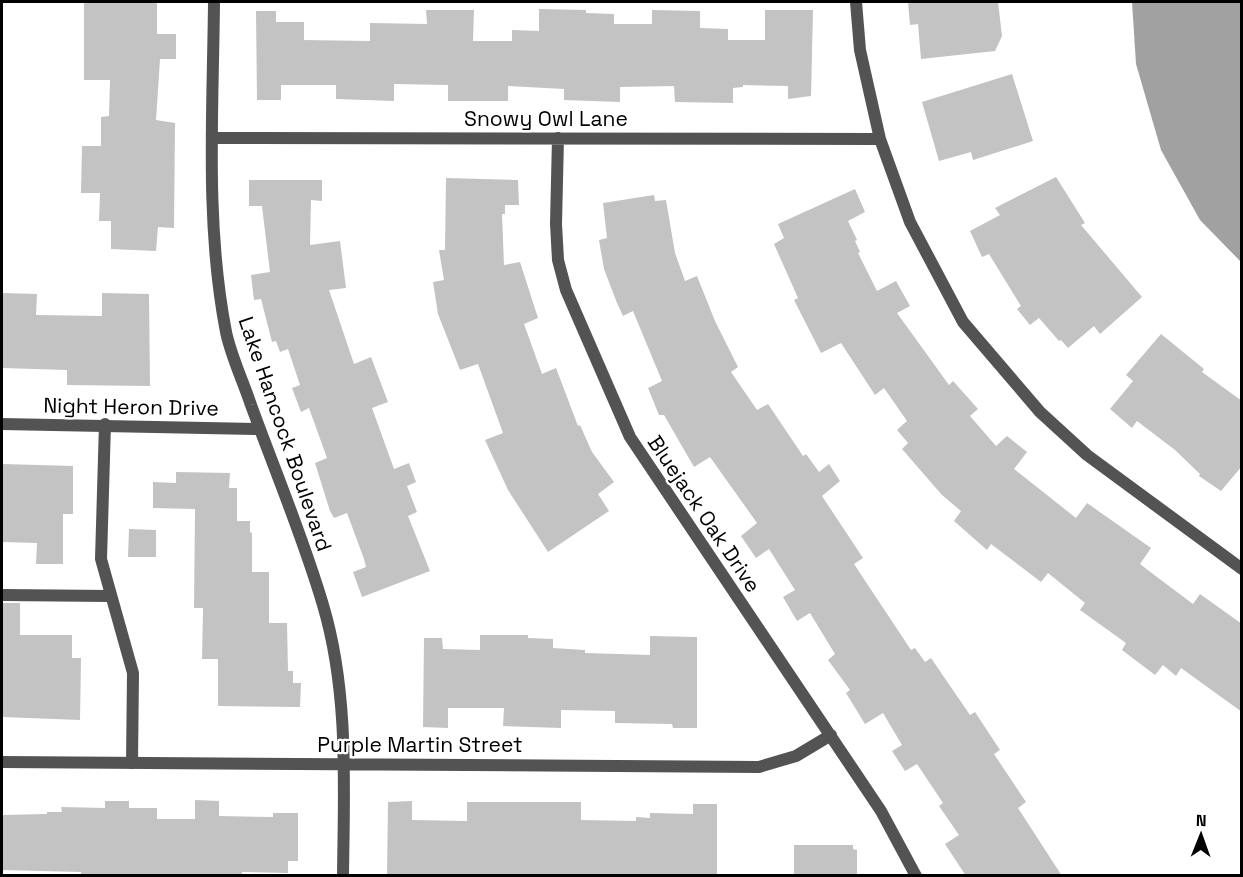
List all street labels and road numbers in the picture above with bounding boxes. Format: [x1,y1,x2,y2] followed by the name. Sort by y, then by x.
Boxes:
[464,105,628,132] street label: Snowy Owl Lane
[233,313,338,555] street label: Lake Hancock Boulevard
[43,391,219,422] street label: Night Heron Drive
[642,430,767,597] street label: Bluejack Oak Drive
[317,731,523,758] street label: Purple Martin Street

